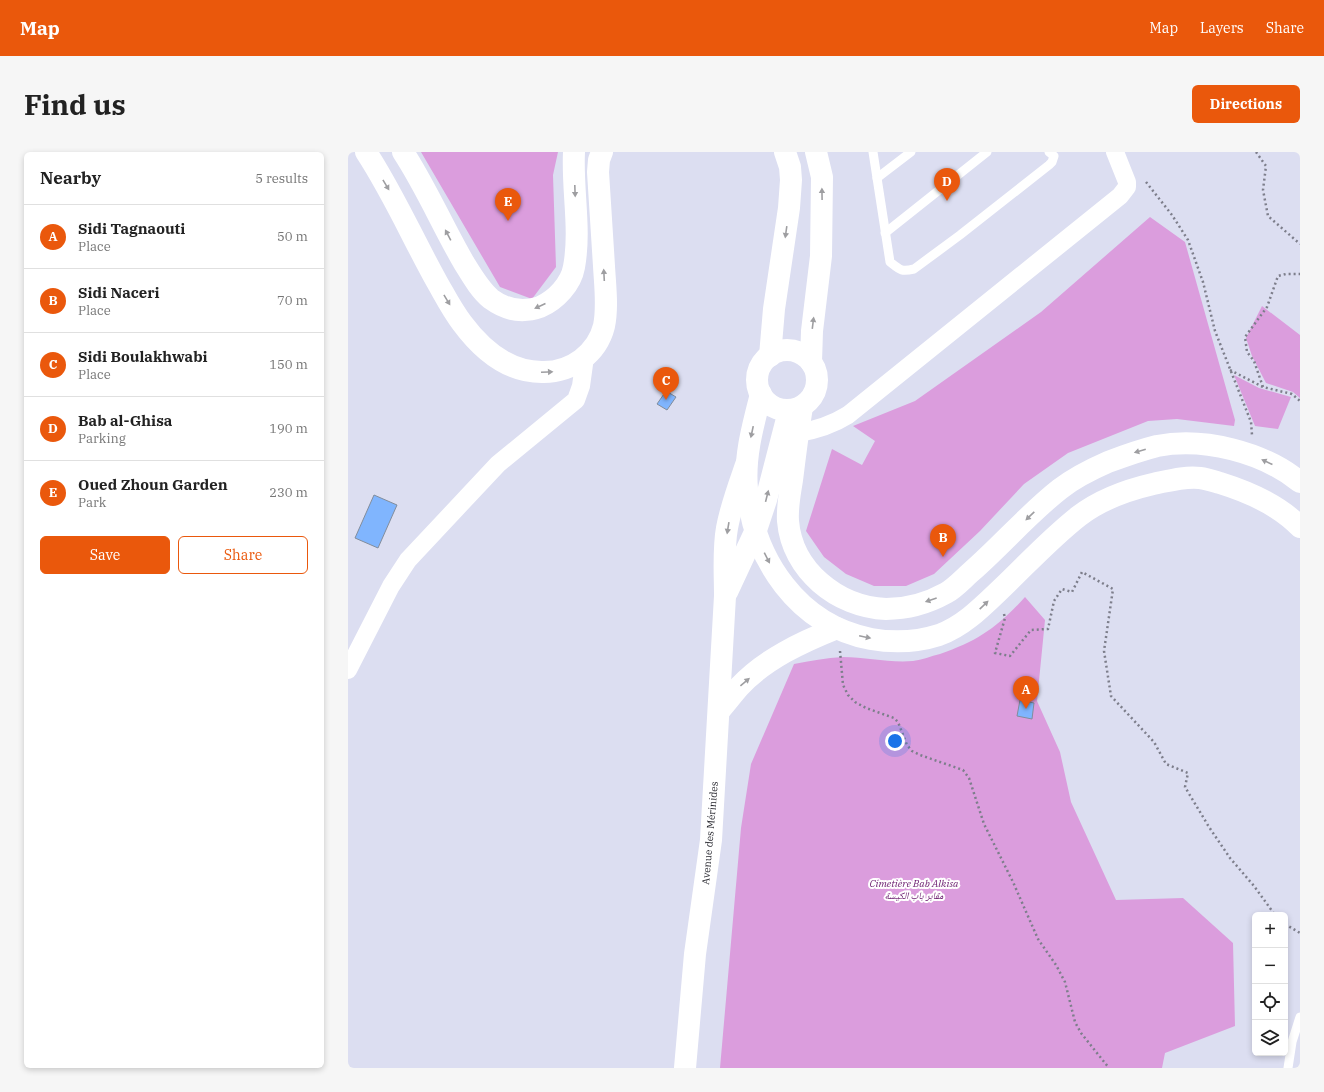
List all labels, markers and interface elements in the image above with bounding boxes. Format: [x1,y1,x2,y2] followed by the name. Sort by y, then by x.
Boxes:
[20,16,60,40] text: Map
[1150,19,1178,37] text: Map
[1200,19,1244,37] text: Layers
[1266,19,1304,37] text: Share
[1192,85,1300,123] button: Directions
[24,86,126,123] text: Find us
[40,167,101,189] text: Nearby
[934,168,960,201] pin: D
[255,170,308,187] text: 5 results
[383,179,390,191] one-way arrow
[572,185,578,198] one-way arrow
[819,187,825,200] one-way arrow
[495,188,521,221] pin: E
[78,219,185,238] text: Sidi Tagnaouti
[783,226,789,238] one-way arrow
[48,228,58,245] text: A
[277,228,308,245] text: 50 m
[445,229,452,241] one-way arrow
[78,238,111,255] text: Place
[601,268,607,281] one-way arrow
[78,283,160,302] text: Sidi Naceri
[48,292,58,309] text: B
[277,292,308,309] text: 70 m
[444,294,451,306] one-way arrow
[78,302,111,319] text: Place
[535,303,546,309] one-way arrow
[810,317,817,329] one-way arrow
[78,347,208,366] text: Sidi Boulakhwabi
[49,356,57,373] text: C
[269,356,308,373] text: 150 m
[78,366,111,383] text: Place
[653,367,679,400] pin: C
[541,368,553,375] one-way arrow
[78,411,172,430] text: Bab al-Ghisa
[48,420,58,437] text: D
[269,420,308,437] text: 190 m
[749,426,755,438] one-way arrow
[78,430,126,447] text: Parking
[1134,448,1146,454] one-way arrow
[1261,459,1272,465] one-way arrow
[78,475,228,494] text: Oued Zhoun Garden
[49,484,57,501] text: E
[269,484,308,501] text: 230 m
[765,490,771,502] one-way arrow
[78,494,106,511] text: Park
[1025,512,1035,521] one-way arrow
[724,522,730,534] one-way arrow
[930,524,956,557] pin: B
[40,536,170,574] button: Save
[178,536,308,574] button: Share
[764,552,770,564] one-way arrow
[925,597,937,603] one-way arrow
[979,600,989,610] one-way arrow
[858,635,871,641] one-way arrow
[1013,676,1039,709] pin: A
[739,677,750,686] one-way arrow
[885,731,905,751] your location
[699,781,721,885] street label: Avenue des Mérinides
[869,877,959,902] park label: Cimetière Bab Alkisa مقابر باب الكيسة
[1252,912,1288,1056] map controls
[1252,912,1288,948] button: +
[1252,948,1288,984] button: −
[1252,984,1288,1020] button: locate
[1252,1020,1288,1056] button: layers

